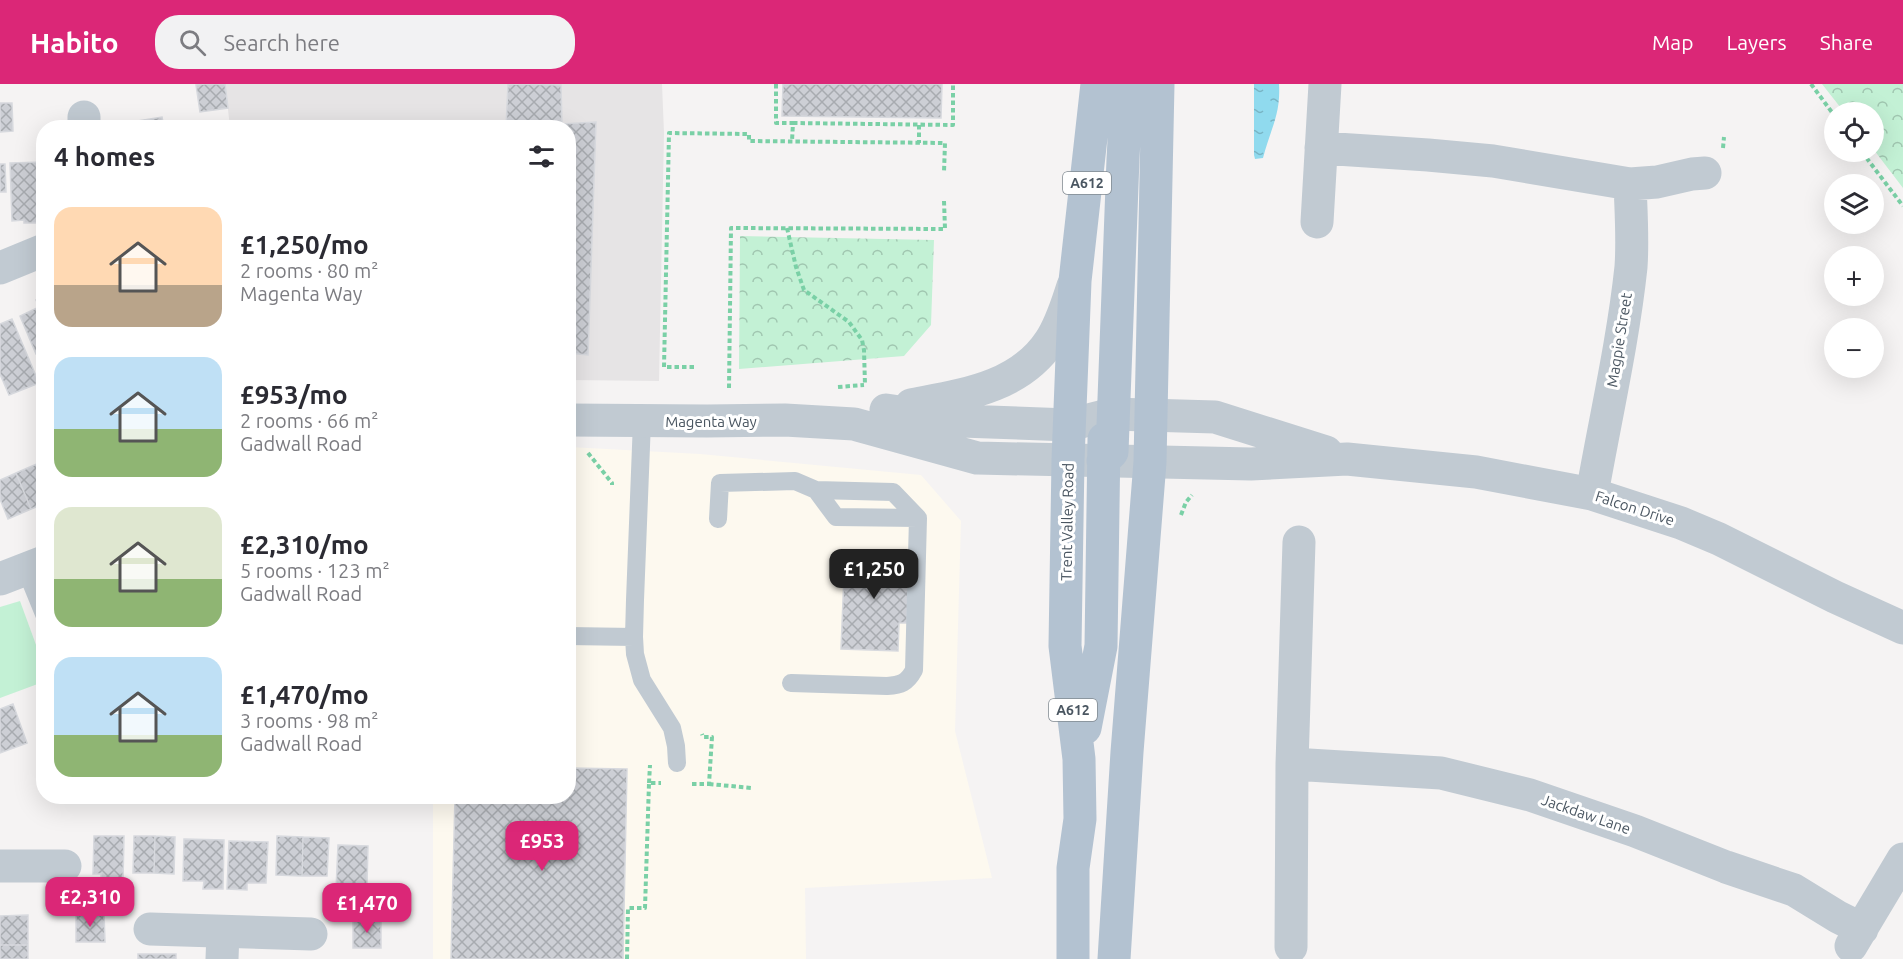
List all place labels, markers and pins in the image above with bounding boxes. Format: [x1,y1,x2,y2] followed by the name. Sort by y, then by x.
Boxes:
[825,549,923,600] pin: £1,250
[506,821,578,872] pin: £953
[41,877,139,928] pin: £2,310
[318,883,416,934] pin: £1,470

